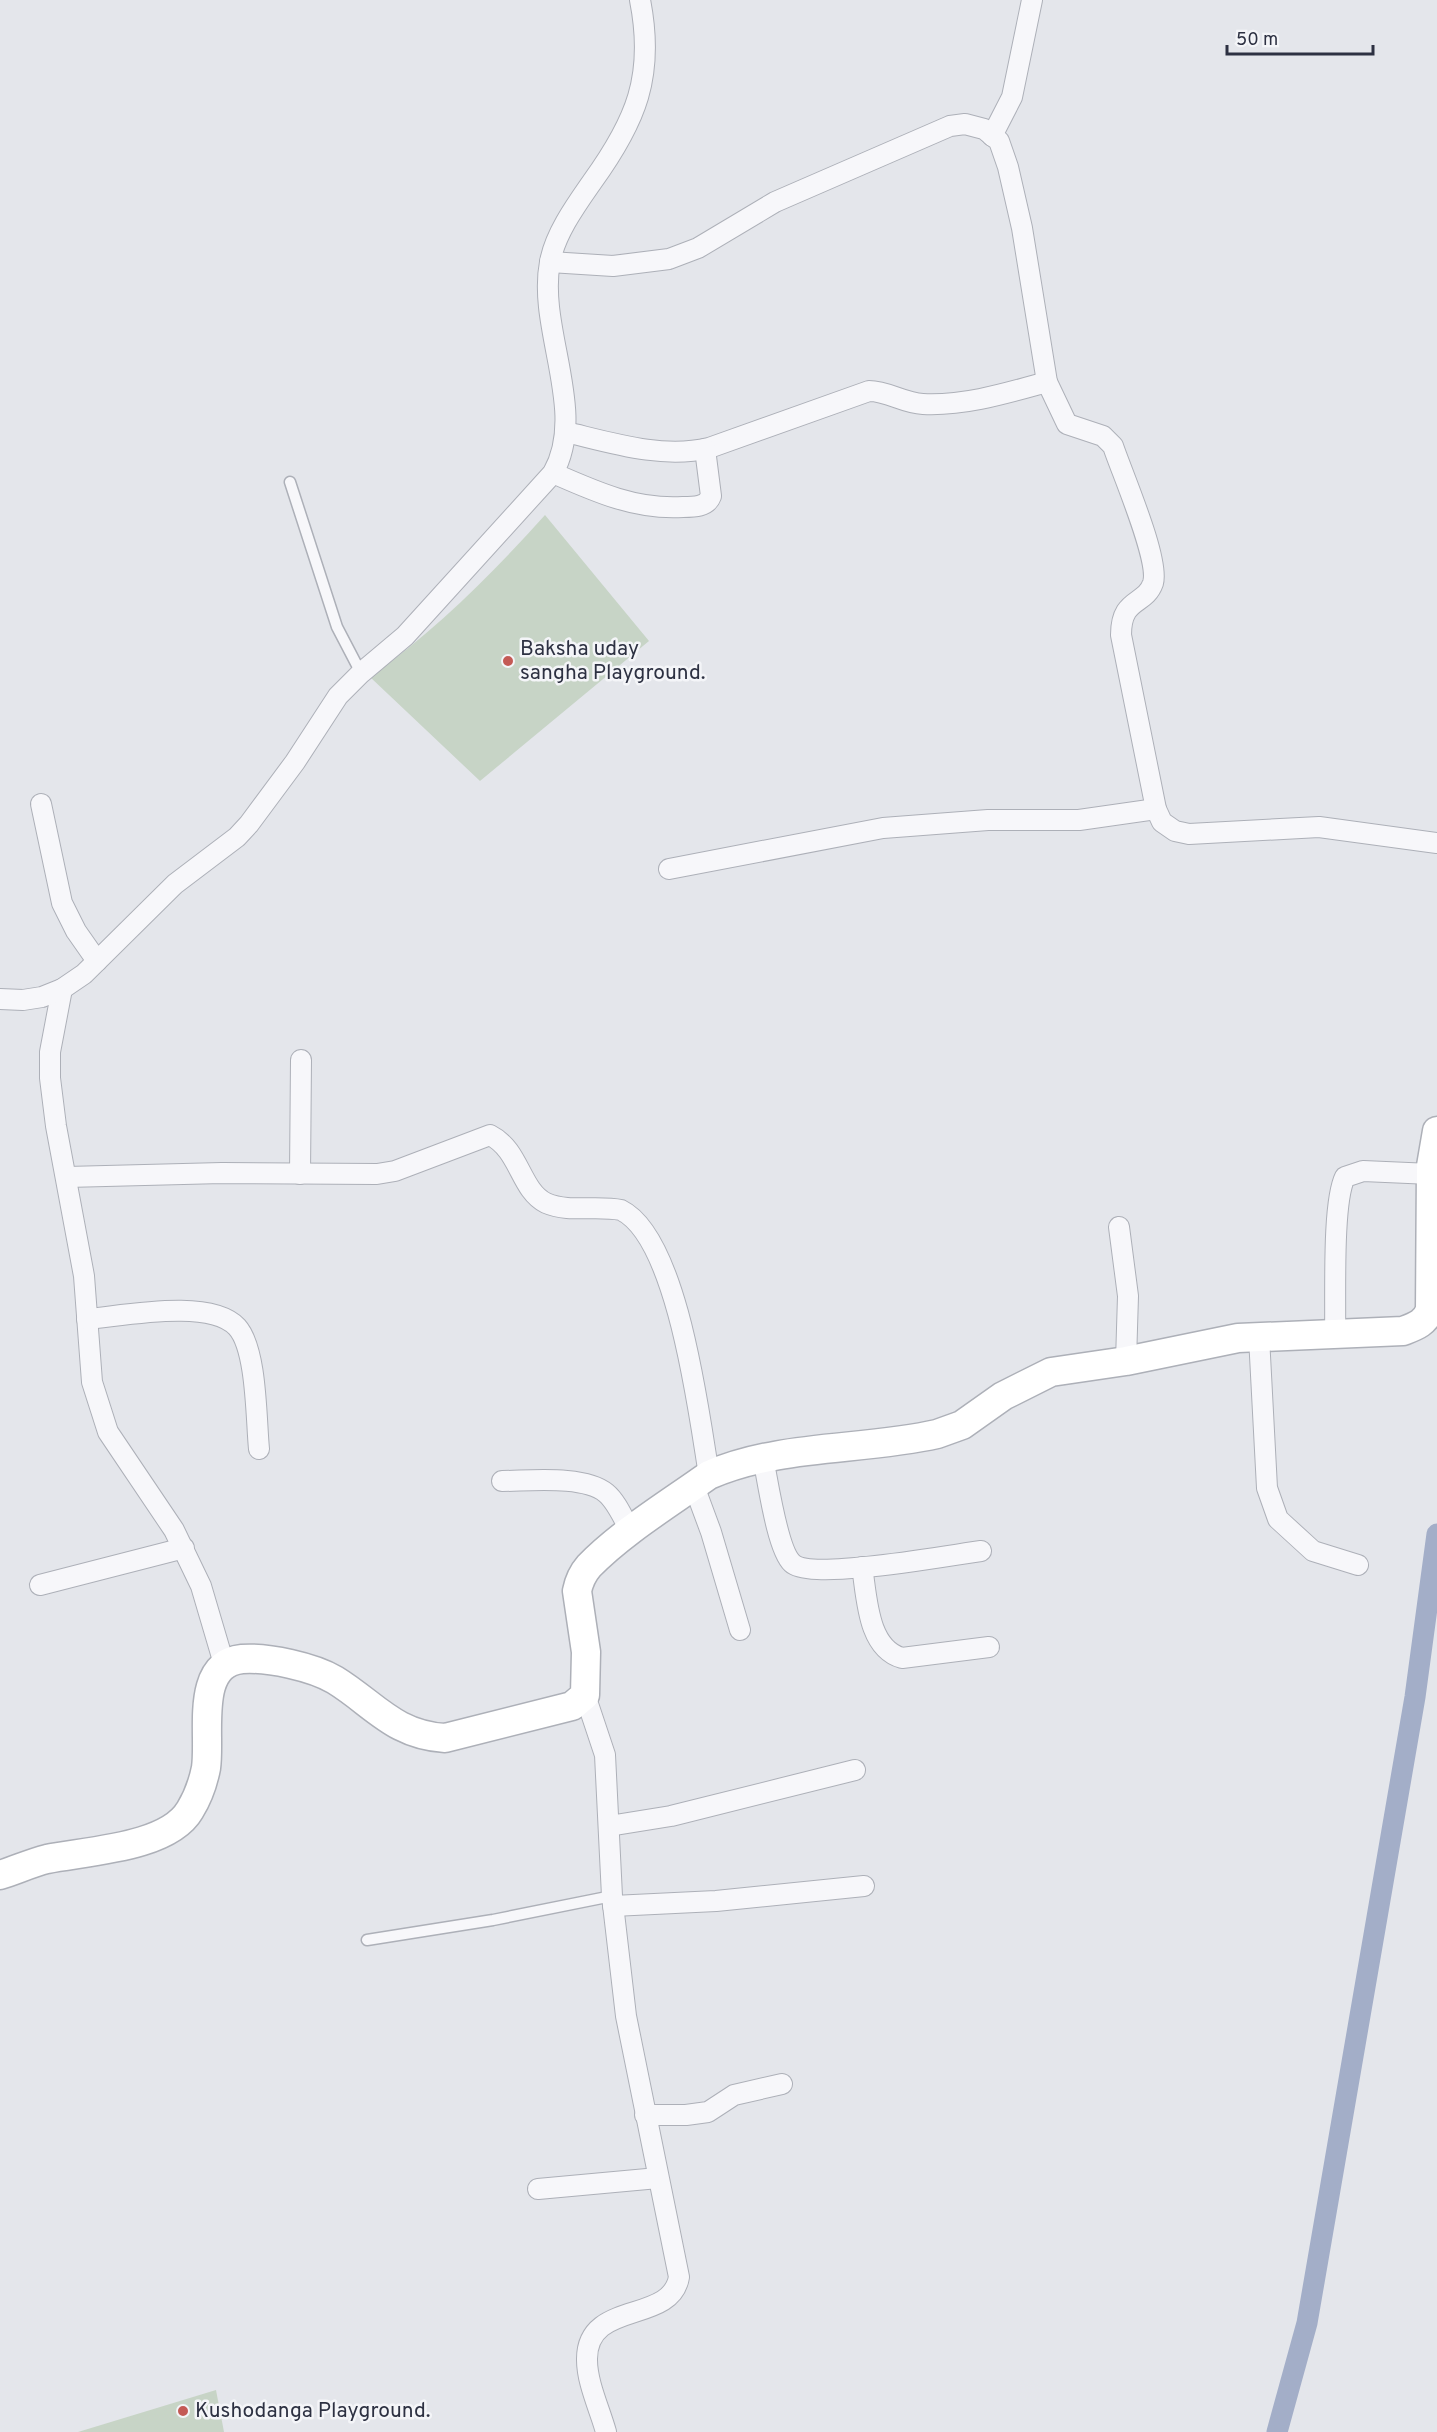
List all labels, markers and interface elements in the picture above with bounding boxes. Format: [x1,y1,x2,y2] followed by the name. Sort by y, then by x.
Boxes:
[1227,18,1372,56] scale bar
[1236,29,1278,52] text: 50 m
[520,636,706,687] place label: Baksha uday sangha Playground.
[501,654,515,668] marker: Baksha uday sangha Playground.
[195,2398,431,2425] place label: Kushodanga Playground.
[176,2404,190,2418] marker: Kushodanga Playground.

